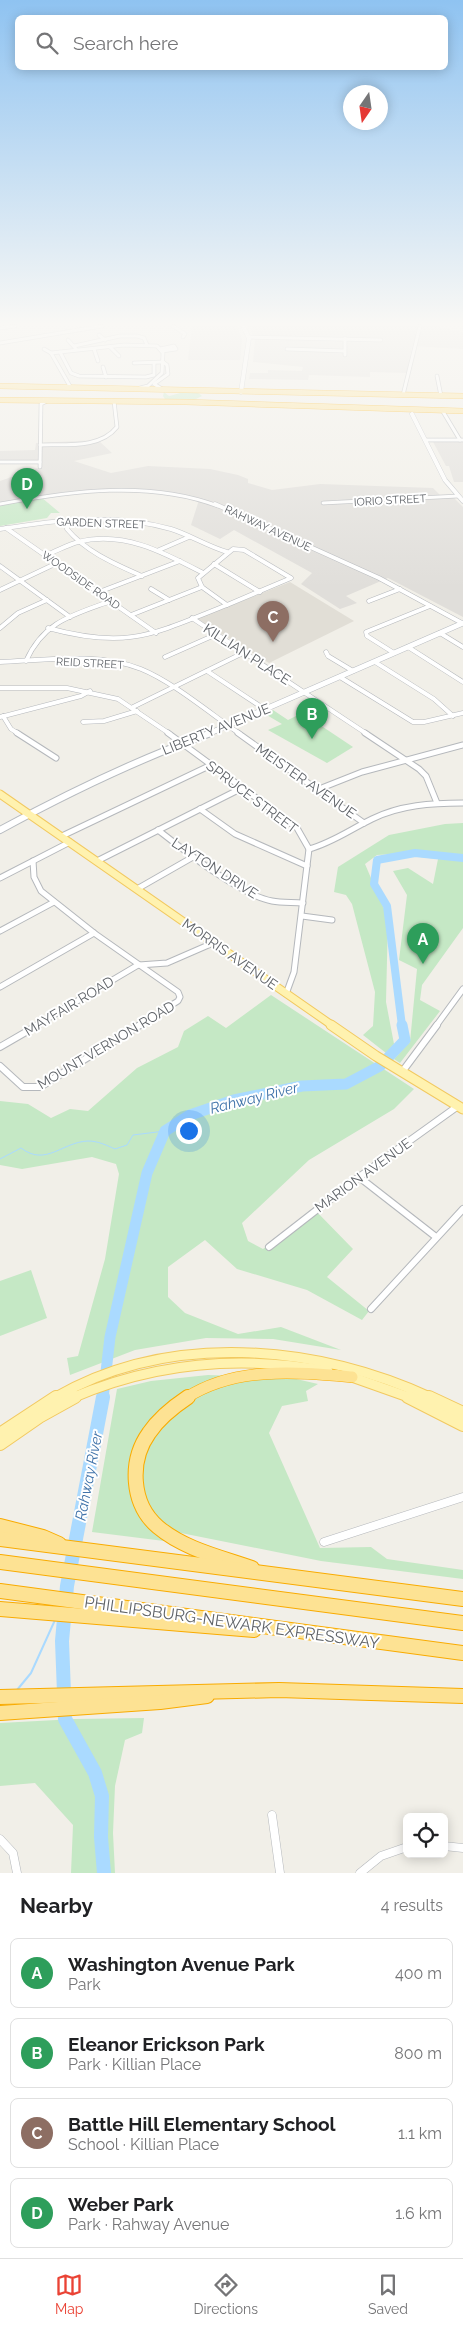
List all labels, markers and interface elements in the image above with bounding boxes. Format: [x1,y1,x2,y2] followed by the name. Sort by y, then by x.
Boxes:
[15,15,448,70] search box
[33,29,61,57] icon: search
[73,32,179,54] text: Search here
[343,85,388,130] north arrow
[11,468,43,509] pin: D
[353,492,427,509] street label: IORIO STREET
[223,503,313,554] street label: RAHWAY AVENUE
[56,515,146,532] street label: GARDEN STREET
[39,548,123,612] street label: WOODSIDE ROAD
[257,601,289,642] pin: C
[201,620,293,688] street label: KILLIAN PLACE
[56,655,125,672] street label: REID STREET
[296,698,328,739] pin: B
[160,700,272,758] street label: LIBERTY AVENUE
[253,740,359,822] street label: MEISTER AVENUE
[203,757,301,837] street label: SPRUCE STREET
[169,834,261,902] street label: LAYTON DRIVE
[179,915,281,993] street label: MORRIS AVENUE
[407,923,439,964] pin: A
[21,973,117,1039] street label: MAYFAIR ROAD
[35,998,177,1092] street label: MOUNT VERNON ROAD
[208,1078,301,1118] water label: Rahway River
[176,1118,202,1144] your location
[312,1135,414,1215] street label: MARION AVENUE
[72,1429,107,1522] water label: Rahway River
[83,1592,381,1653] street label: PHILLIPSBURG-NEWARK EXPRESSWAY
[403,1813,448,1858] map controls
[403,1813,448,1858] button: locate
[20,1893,93,1918] text: Nearby
[381,1896,443,1915] text: 4 results
[68,1953,295,1975] text: Washington Avenue Park
[32,1964,42,1983] text: A
[395,1964,442,1983] text: 400 m
[68,1975,101,1994] text: Park
[68,2033,265,2055] text: Eleanor Erickson Park
[32,2044,42,2063] text: B
[394,2044,442,2063] text: 800 m
[68,2055,201,2074] text: Park · Killian Place
[68,2113,336,2135] text: Battle Hill Elementary School
[32,2124,42,2143] text: C
[398,2124,442,2143] text: 1.1 km
[68,2135,219,2154] text: School · Killian Place
[68,2193,174,2215] text: Weber Park
[31,2204,43,2223] text: D
[395,2204,442,2223] text: 1.6 km
[68,2215,229,2234] text: Park · Rahway Avenue
[55,2271,83,2317] tab: Map
[193,2271,258,2317] tab: Directions
[368,2271,408,2317] tab: Saved

